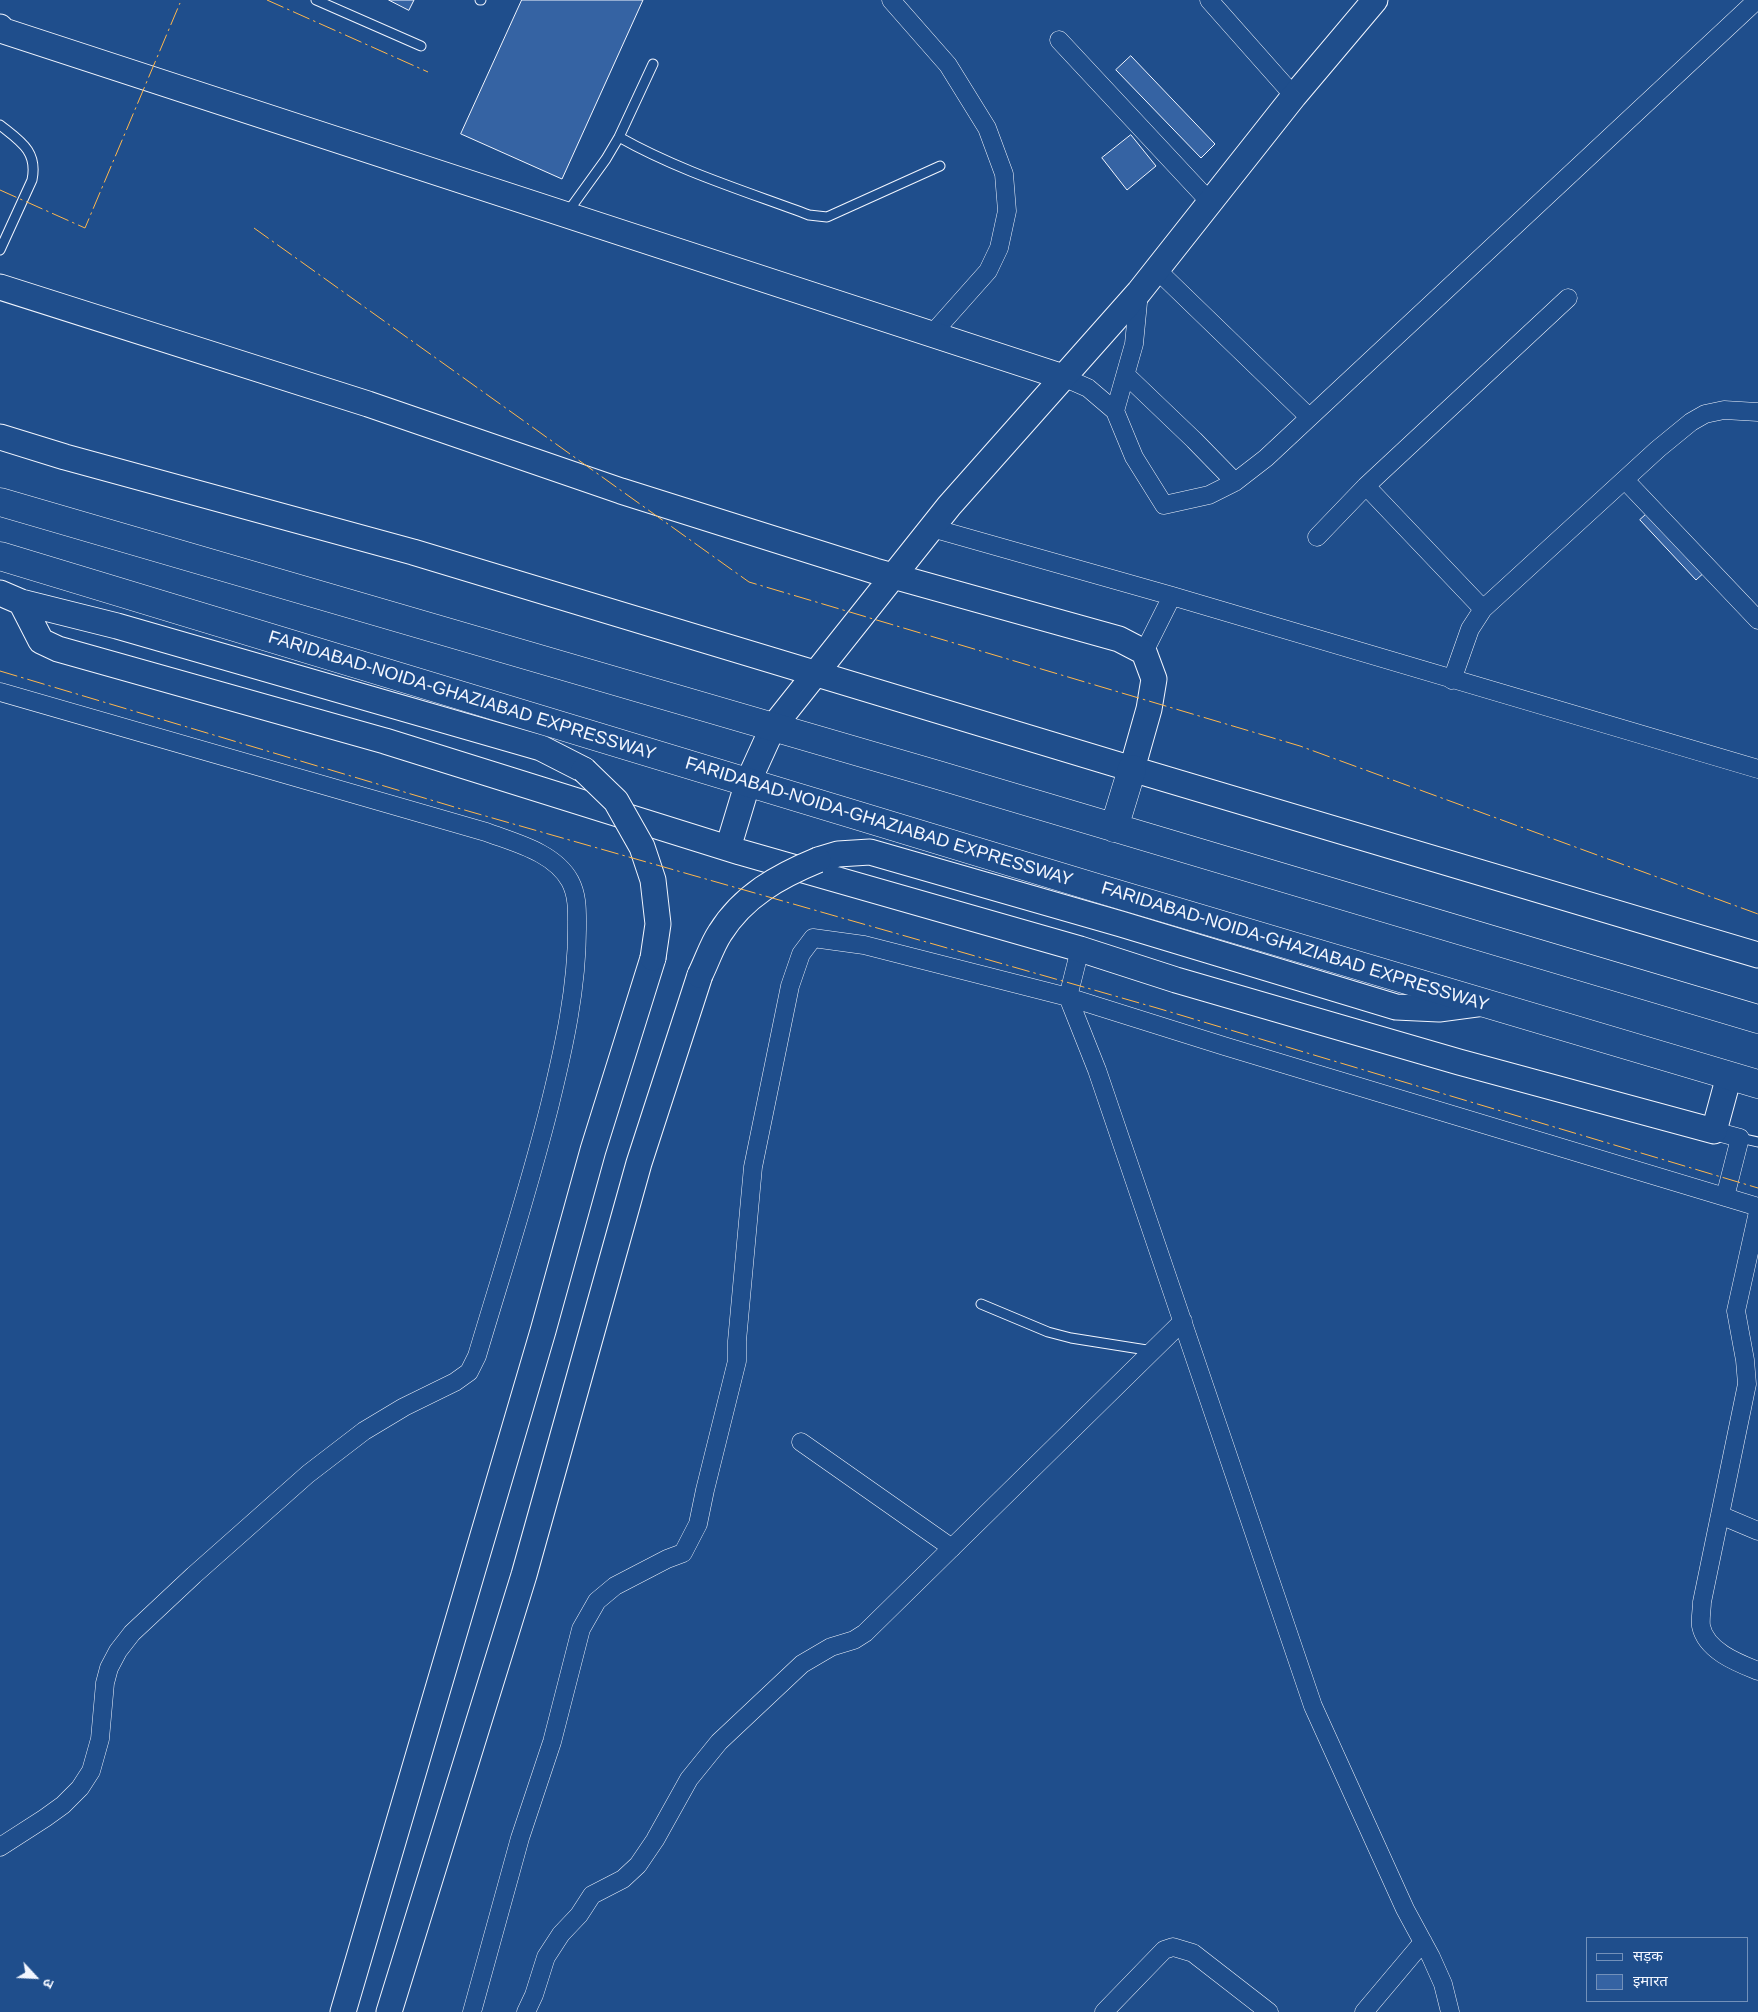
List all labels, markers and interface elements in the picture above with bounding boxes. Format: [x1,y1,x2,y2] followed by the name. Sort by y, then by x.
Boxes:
[266,627,658,765] street label: FARIDABAD-NOIDA-GHAZIABAD EXPRESSWAY
[683,753,1075,891] street label: FARIDABAD-NOIDA-GHAZIABAD EXPRESSWAY
[1099,878,1491,1016] street label: FARIDABAD-NOIDA-GHAZIABAD EXPRESSWAY
[1586,1937,1748,2002] legend
[1633,1947,1663,1964] text: सड़क
[10,1952,60,2002] north arrow
[1633,1972,1668,1989] text: इमारत
[40,1976,58,1990] text: उ

